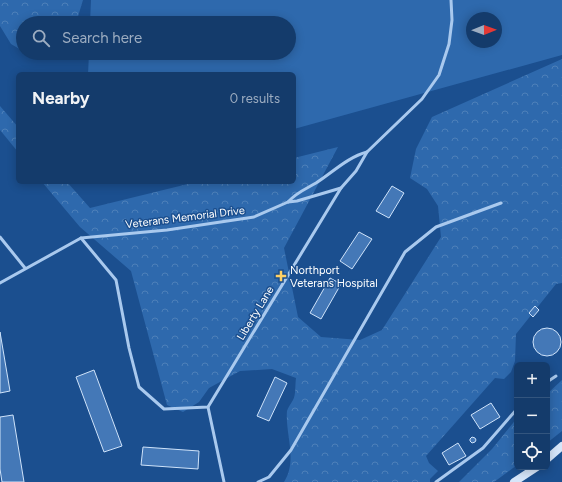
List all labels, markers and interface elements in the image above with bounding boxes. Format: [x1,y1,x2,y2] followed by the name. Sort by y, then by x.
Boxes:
[466,12,502,48] north arrow
[16,16,296,60] search box
[30,27,52,49] icon: search
[62,29,142,47] text: Search here
[32,88,90,108] text: Nearby
[230,91,280,106] text: 0 results
[125,204,245,231] street label: Veterans Memorial Drive
[290,264,378,290] place label: Northport Veterans Hospital
[275,270,287,282] marker: Northport Veterans Hospital
[234,284,277,343] street label: Liberty Lane
[514,362,550,470] map controls
[514,362,550,398] button: +
[514,398,550,434] button: −
[514,434,550,470] button: locate

